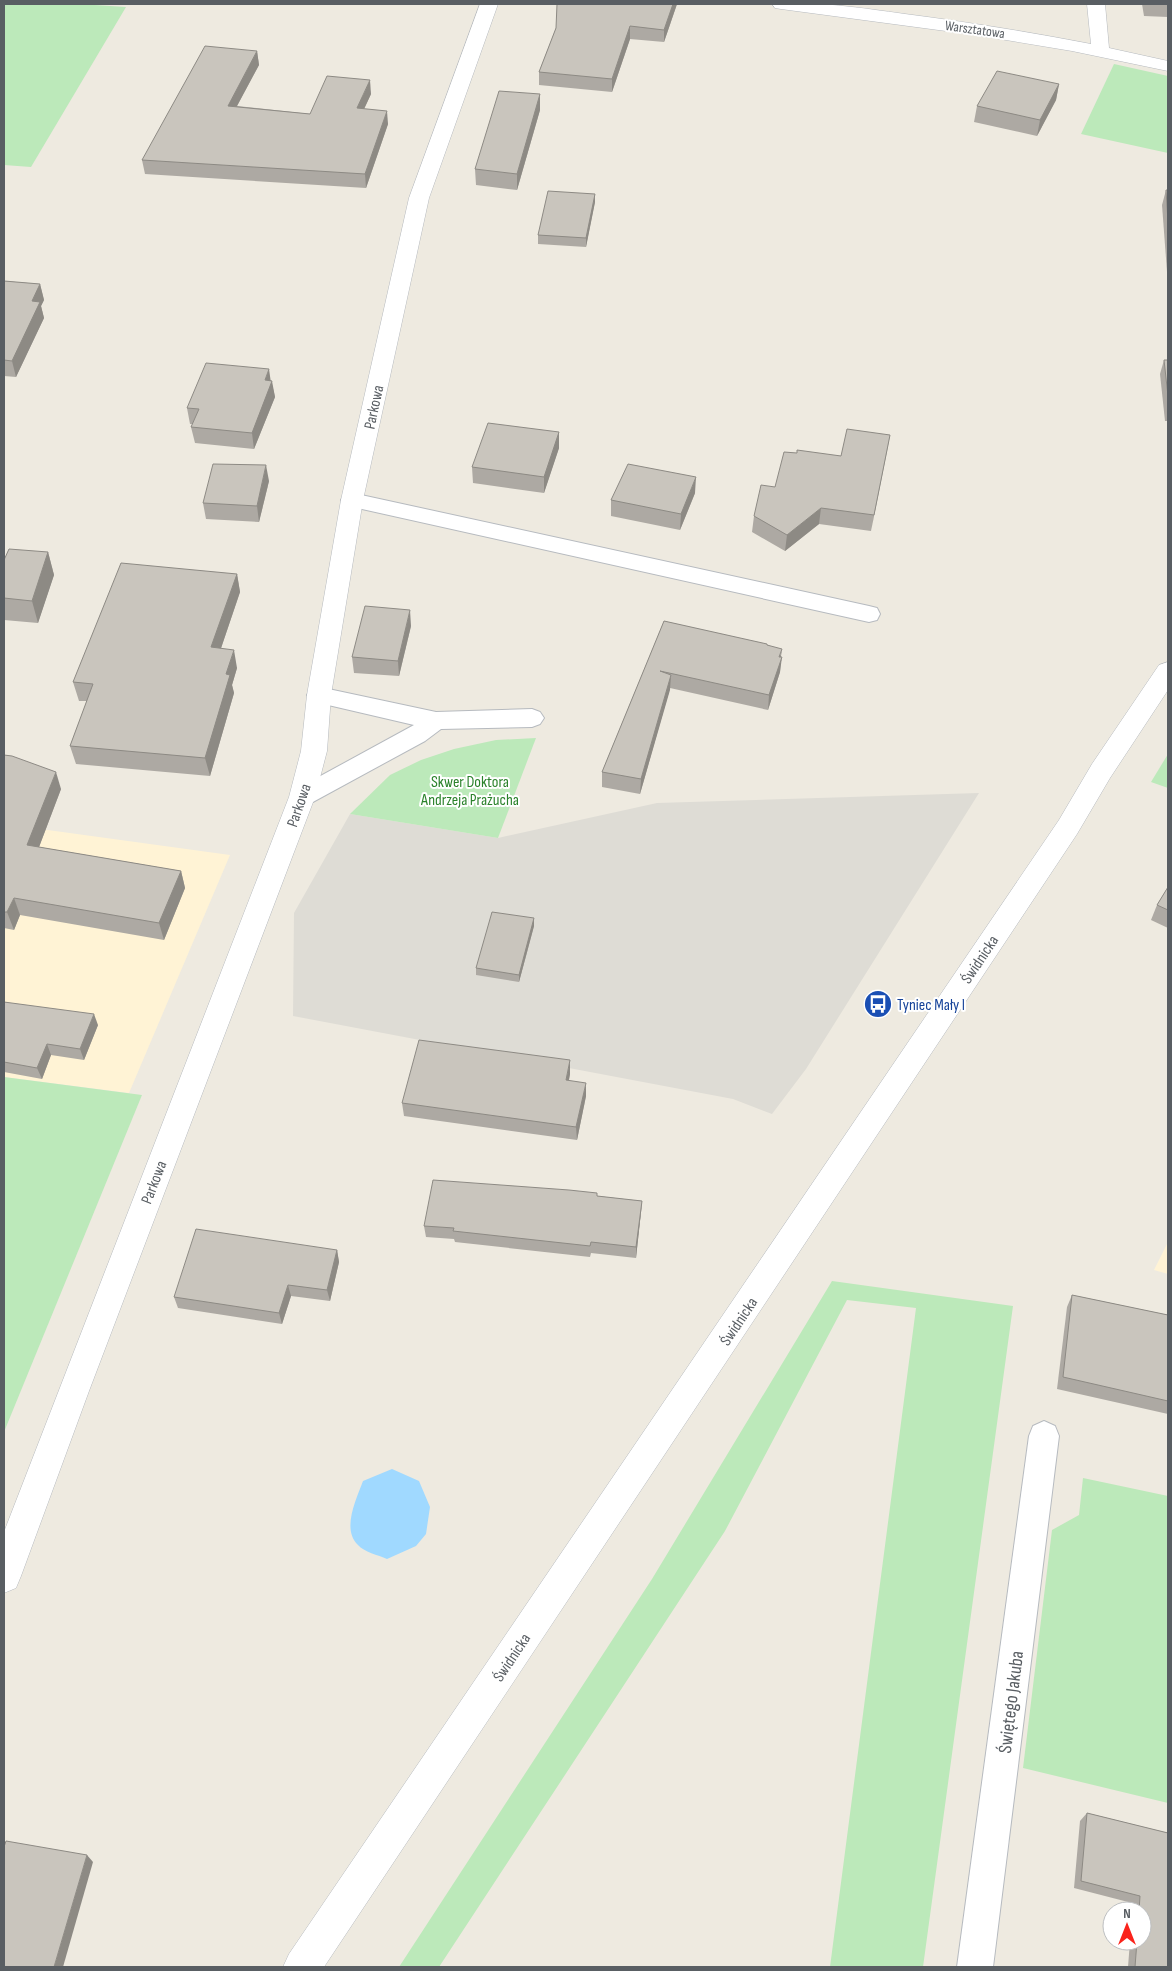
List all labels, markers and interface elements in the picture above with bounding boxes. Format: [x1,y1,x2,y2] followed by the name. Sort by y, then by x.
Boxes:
[944,17,1006,42] street label: Warsztatowa
[361,383,388,431] street label: Parkowa
[420,773,519,810] park label: Skwer Doktora Andrzeja Prażucha
[283,781,316,830] street label: Parkowa
[957,932,1003,988] street label: Świdnicka
[863,989,893,1019] bus stop icon: Tyniec Mały I
[897,996,965,1015] place label: Tyniec Mały I
[138,1158,171,1207] street label: Parkowa
[716,1294,762,1350] street label: Świdnicka
[489,1630,535,1686] street label: Świdnicka
[994,1650,1029,1755] street label: Świętego Jakuba
[1102,1901,1152,1951] north arrow
[1123,1905,1131,1922] text: N

